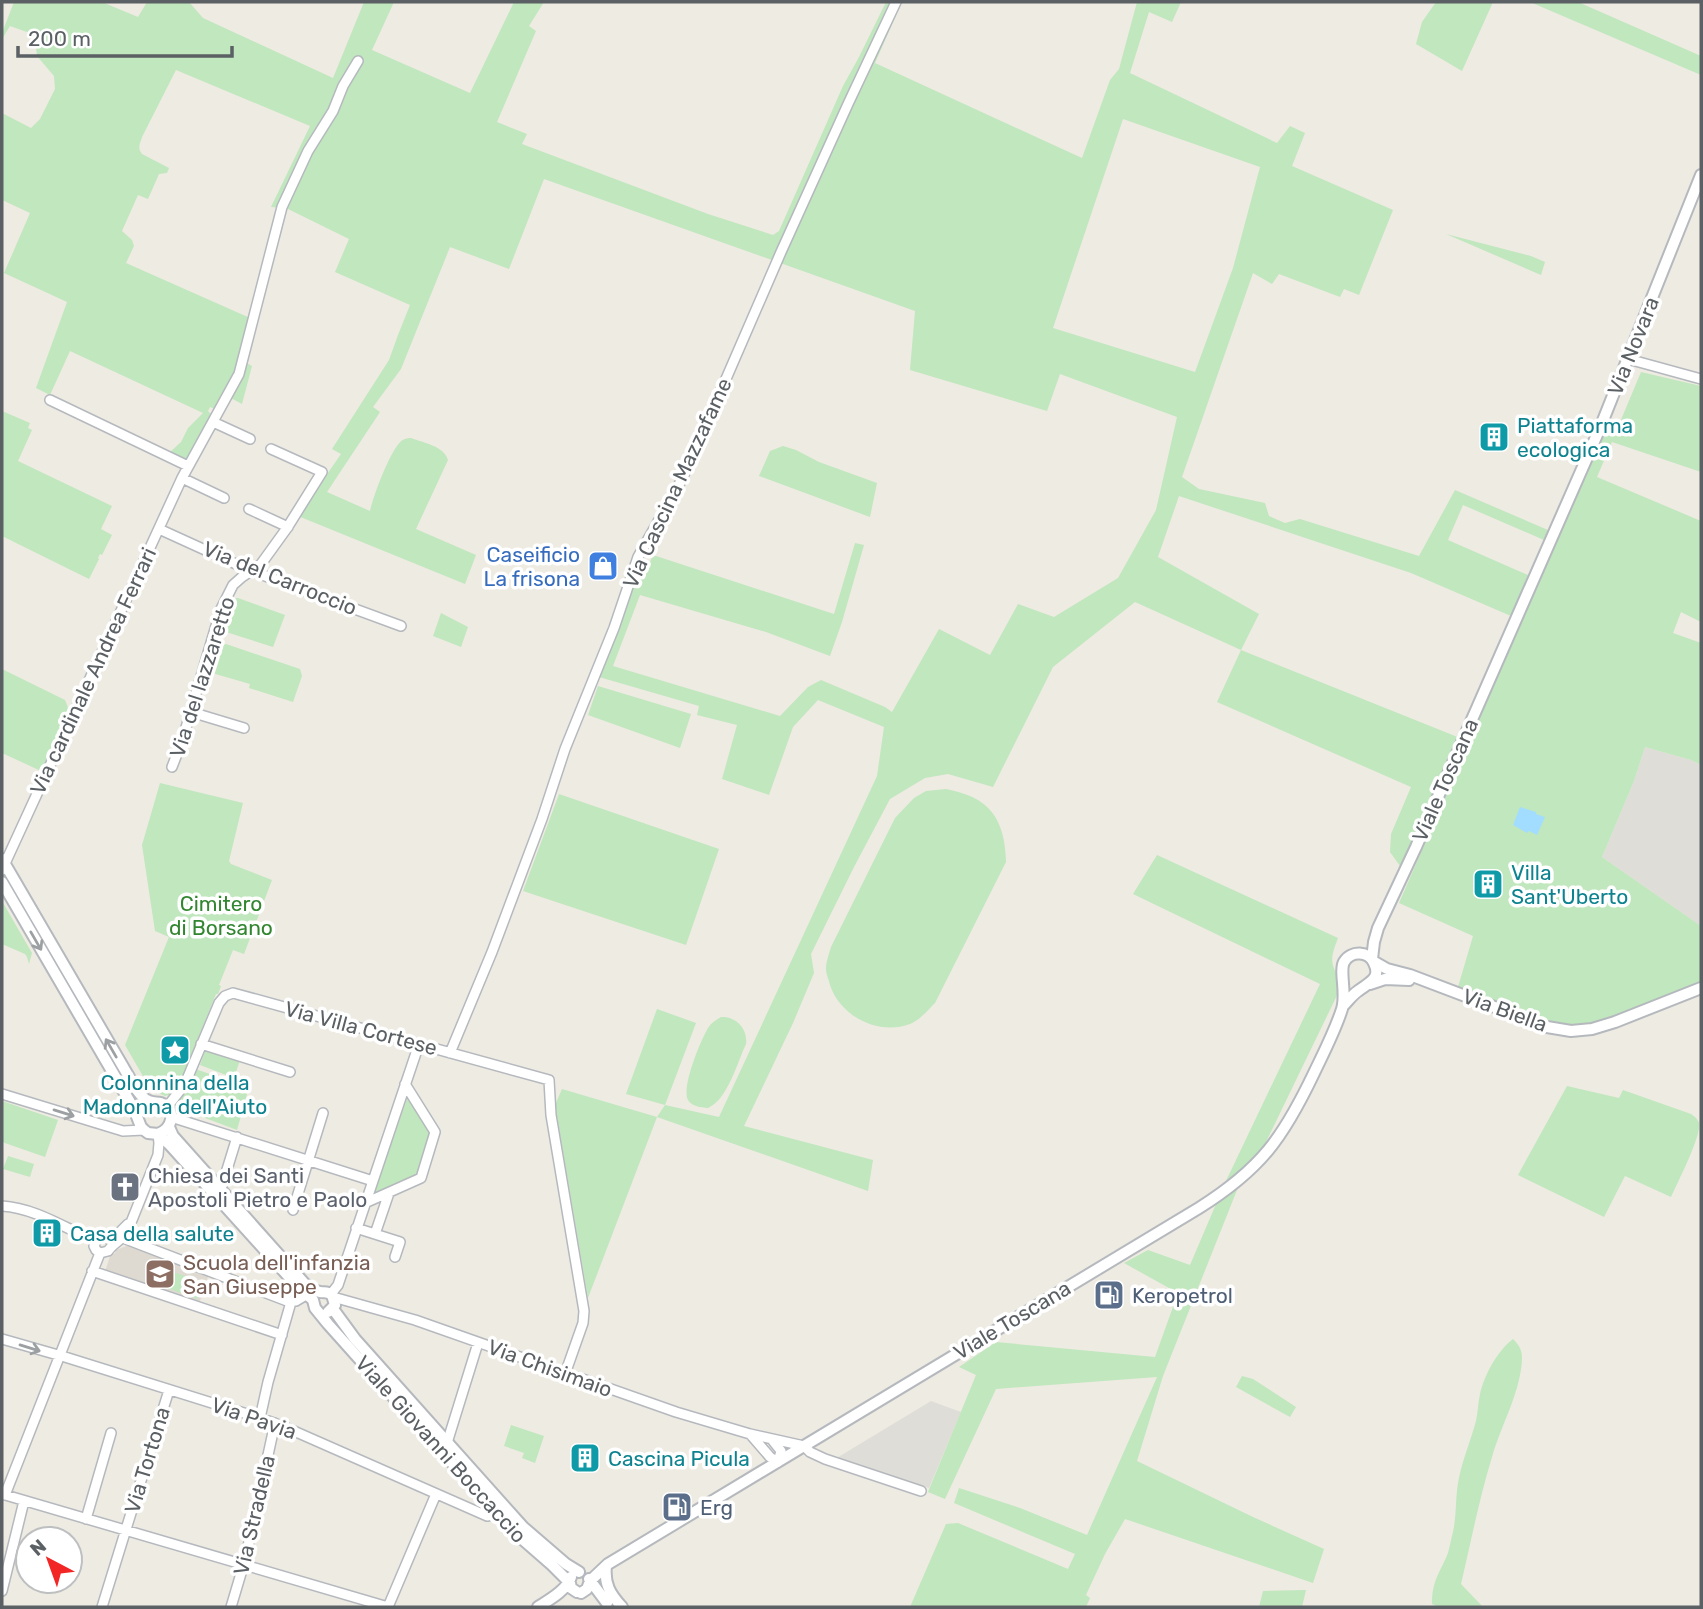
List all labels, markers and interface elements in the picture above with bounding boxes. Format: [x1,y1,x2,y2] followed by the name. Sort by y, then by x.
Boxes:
[18,14,231,58] scale bar
[28,26,91,51] text: 200 m
[1602,293,1664,399] street label: Via Novara
[617,374,737,592] street label: Via Cascina Mazzafame
[1517,413,1633,462] place label: Piattaforma ecologica
[1477,420,1511,454] building icon: Piattaforma ecologica
[199,536,361,620] street label: Via del Carroccio
[484,542,580,591] place label: Caseificio La frisona
[25,544,161,798] street label: Via cardinale Andrea Ferrari
[586,549,620,583] shop icon: Caseificio La frisona
[164,593,240,761] street label: Via del lazzaretto
[1407,715,1483,845] street label: Viale Toscana
[1511,860,1628,909] place label: Villa Sant'Uberto
[1471,867,1505,901] building icon: Villa Sant'Uberto
[169,891,273,940] park label: Cimitero di Borsano
[29,930,43,950] one-way arrow
[1459,983,1551,1037] street label: Via Biella
[282,996,440,1060] street label: Via Villa Cortese
[158,1033,192,1067] place icon: Colonnina della Madonna dell'Aiuto
[104,1038,118,1058] one-way arrow
[83,1070,267,1119] place label: Colonnina della Madonna dell'Aiuto
[53,1107,75,1120] one-way arrow
[148,1163,367,1212] place label: Chiesa dei Santi Apostoli Pietro e Paolo
[108,1170,142,1204] church icon: Chiesa dei Santi Apostoli Pietro e Paolo
[30,1216,64,1250] building icon: Casa della salute
[70,1221,234,1246] place label: Casa della salute
[183,1250,370,1299] place label: Scuola dell'infanzia San Giuseppe
[143,1257,177,1291] school or university icon: Scuola dell'infanzia San Giuseppe
[949,1275,1075,1365] street label: Viale Toscana
[1092,1278,1126,1312] fuel station icon: Keropetrol
[1132,1283,1233,1308] place label: Keropetrol
[484,1334,616,1402] street label: Via Chisimaio
[19,1342,41,1355] one-way arrow
[350,1350,532,1548] street label: Viale Giovanni Boccaccio
[208,1392,300,1444] street label: Via Pavia
[119,1404,175,1516] street label: Via Tortona
[568,1441,602,1475] building icon: Cascina Picula
[608,1446,750,1471] place label: Cascina Picula
[228,1453,280,1577] street label: Via Stradella
[660,1490,694,1524] fuel station icon: Erg
[700,1495,733,1520] place label: Erg
[14,1525,84,1595] north arrow
[25,1534,51,1561] text: N

